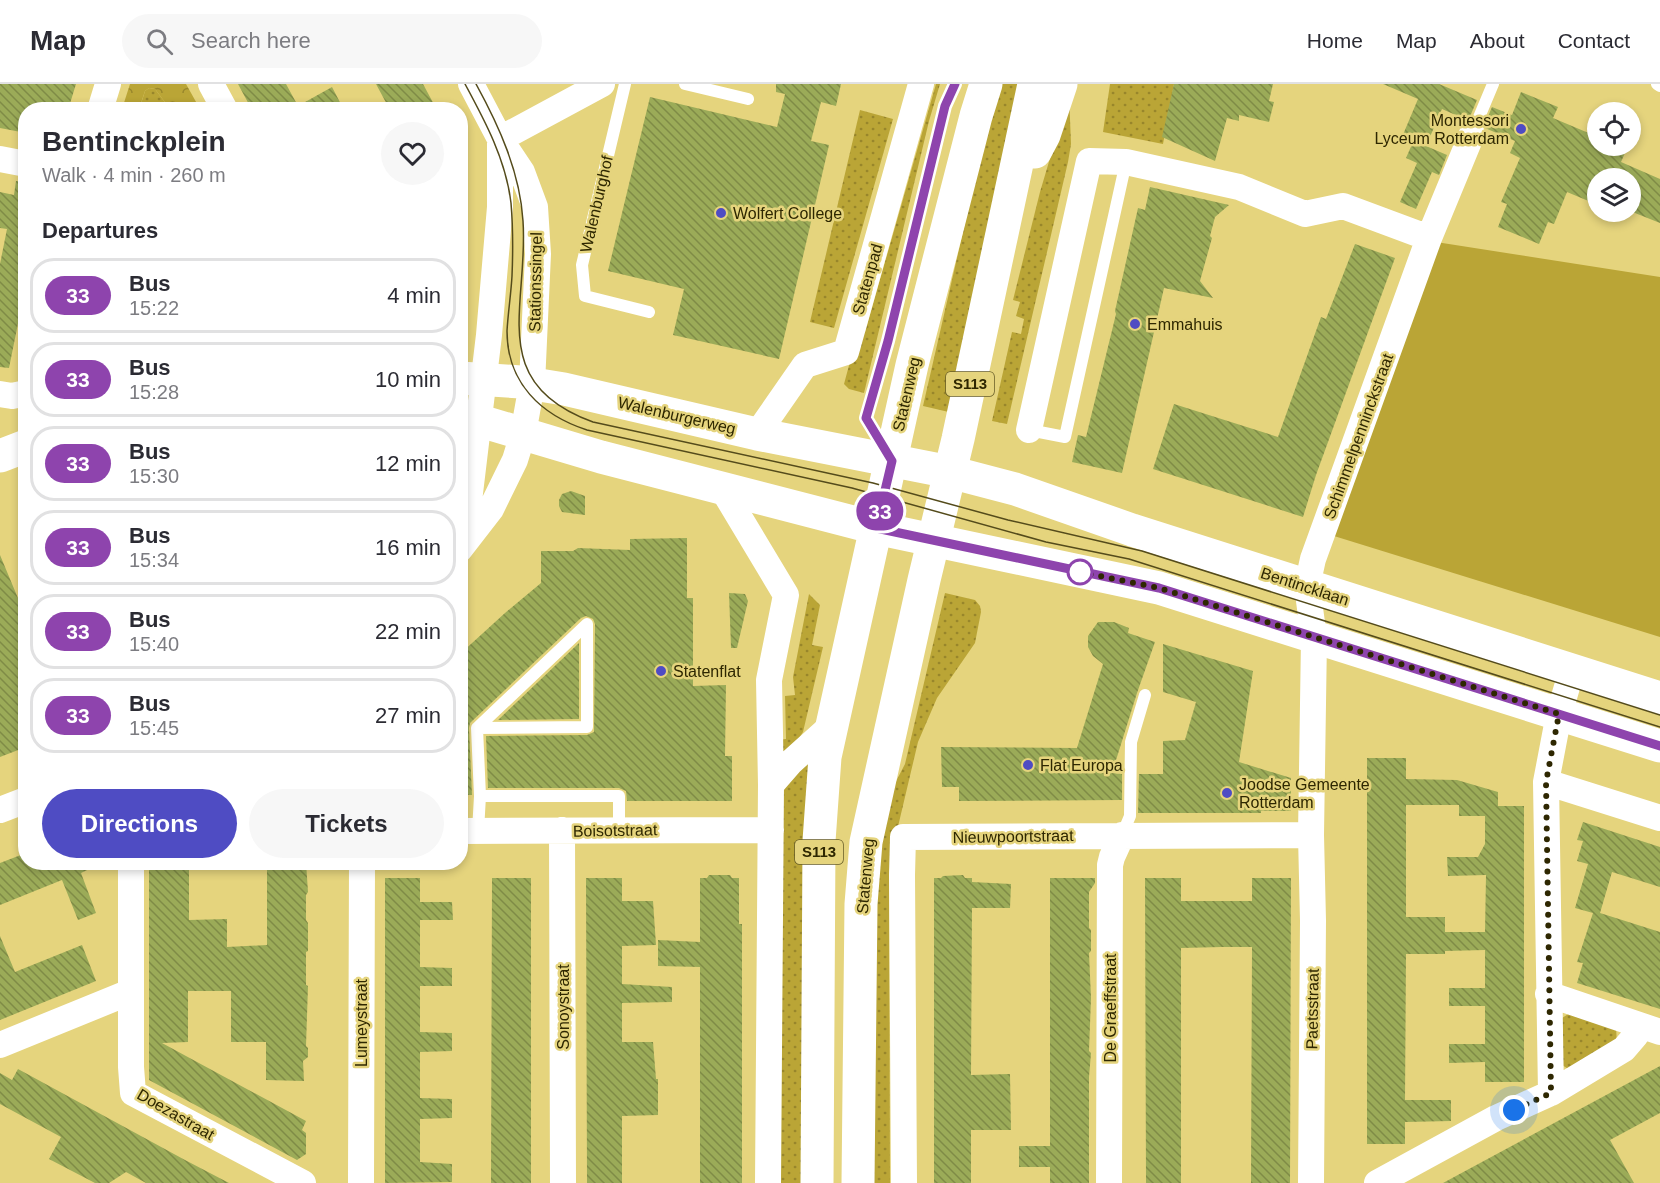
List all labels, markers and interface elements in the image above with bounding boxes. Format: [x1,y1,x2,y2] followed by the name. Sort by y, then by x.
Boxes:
[122,14,542,68] search box
[30,25,86,56] text: Map
[143,25,176,58] icon: search
[191,28,311,53] text: Search here
[1307,29,1363,52] text: Home
[1396,29,1437,52] text: Map
[1470,29,1525,52] text: About
[1558,29,1630,52] text: Contact
[1587,102,1641,222] map controls
[1587,102,1641,156] button: locate
[1374,112,1509,147] place label: Montessori Lyceum Rotterdam
[381,122,444,185] button: heart
[1514,122,1528,136] marker: Montessori Lyceum Rotterdam
[42,126,226,157] text: Bentinckplein
[577,153,616,254] street label: Walenburghof
[42,164,226,186] text: Walk · 4 min · 260 m
[1587,168,1641,222] button: layers
[733,205,842,222] place label: Wolfert College
[714,206,728,220] marker: Wolfert College
[42,218,158,243] text: Departures
[526,232,545,332] street label: Stationssingel
[849,242,886,317] street label: Statenpad
[129,271,171,296] text: Bus
[387,283,441,308] text: 4 min
[66,284,90,307] text: 33
[129,297,179,319] text: 15:22
[1147,316,1223,333] place label: Emmahuis
[1128,317,1142,331] marker: Emmahuis
[1321,351,1396,521] street label: Schimmelpenninckstraat
[129,355,171,380] text: Bus
[890,355,923,433] street label: Statenweg
[375,367,441,392] text: 10 min
[66,368,90,391] text: 33
[946,372,994,396] road number: S113
[129,381,179,403] text: 15:28
[616,394,737,437] street label: Walenburgerweg
[129,439,171,464] text: Bus
[375,451,441,476] text: 12 min
[66,452,90,475] text: 33
[129,465,179,487] text: 15:30
[853,492,907,530] line badge: 33
[868,500,892,523] text: 33
[129,523,171,548] text: Bus
[375,535,441,560] text: 16 min
[66,536,90,559] text: 33
[129,549,179,571] text: 15:34
[1067,559,1093,585] unlabelled marker
[1259,564,1351,609] street label: Bentincklaan
[129,607,171,632] text: Bus
[375,619,441,644] text: 22 min
[66,620,90,643] text: 33
[129,633,179,655] text: 15:40
[673,663,741,680] place label: Statenflat
[654,664,668,678] marker: Statenflat
[129,691,171,716] text: Bus
[375,703,441,728] text: 27 min
[66,704,90,727] text: 33
[129,717,179,739] text: 15:45
[1040,757,1123,774] place label: Flat Europa
[1021,758,1035,772] marker: Flat Europa
[1239,776,1370,811] place label: Joodse Gemeente Rotterdam
[1220,786,1234,800] marker: Joodse Gemeente Rotterdam
[42,789,237,858] button: Directions
[249,789,444,858] button: Tickets
[573,821,658,840] street label: Boisotstraat
[952,827,1074,846] street label: Nieuwpoortstraat
[854,838,877,914] street label: Statenweg
[795,840,843,864] road number: S113
[1102,953,1119,1063] street label: De Graeffstraat
[555,964,572,1050] street label: Sonoystraat
[1303,968,1322,1050] street label: Paetsstraat
[353,978,370,1067] street label: Lumeystraat
[134,1086,218,1144] street label: Doezastraat
[1499,1095,1529,1125] your location

